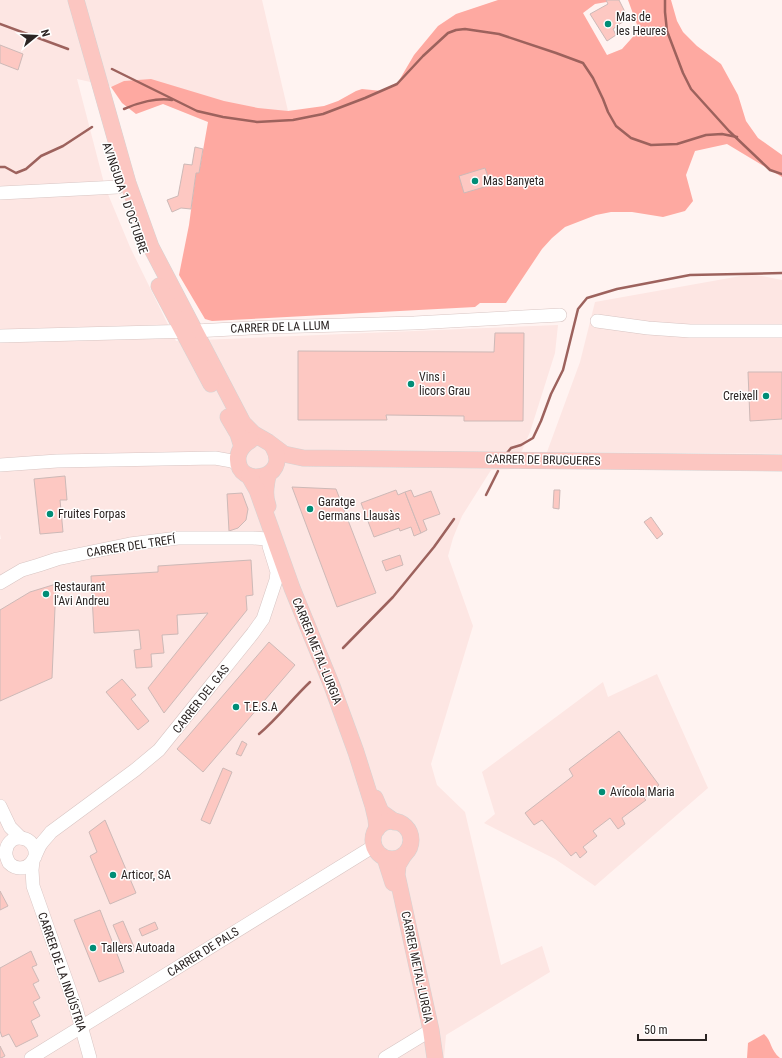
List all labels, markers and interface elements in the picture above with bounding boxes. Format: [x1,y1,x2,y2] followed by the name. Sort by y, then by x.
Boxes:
[616,10,666,38] place label: Mas de les Heures
[16,16,56,56] north arrow
[603,19,613,29] marker: Mas de les Heures
[38,28,52,39] text: N
[99,140,151,256] street label: AVINGUDA 1 D'OCTUBRE
[483,174,544,188] place label: Mas Banyeta
[470,176,480,186] marker: Mas Banyeta
[230,318,330,336] street label: CARRER DE LA LLUM
[419,370,470,398] place label: Vins i licors Grau
[406,379,416,389] marker: Vins i licors Grau
[723,389,758,403] place label: Creixell
[761,391,771,401] marker: Creixell
[485,452,601,468] street label: CARRER DE BRUGUERES
[318,495,400,523] place label: Garatge Germans Llausàs
[305,504,315,514] marker: Garatge Germans Llausàs
[58,507,126,521] place label: Fruites Forpas
[45,509,55,519] marker: Fruites Forpas
[85,531,177,560] street label: CARRER DEL TREFÍ
[54,580,109,608] place label: Restaurant l'Avi Andreu
[41,589,51,599] marker: Restaurant l'Avi Andreu
[289,596,345,706] street label: CARRER METAL·LURGIA
[170,662,232,736] street label: CARRER DEL GAS
[244,700,278,714] place label: T.E.S.A
[231,702,241,712] marker: T.E.S.A
[610,785,675,799] place label: Avícola Maria
[597,787,607,797] marker: Avícola Maria
[121,868,171,882] place label: Articor, SA
[108,870,118,880] marker: Articor, SA
[35,910,90,1034] street label: CARRER DE LA INDÚSTRIA
[398,910,436,1024] street label: CARRER METAL·LURGIA
[165,924,241,980] street label: CARRER DE PALS
[101,941,175,955] place label: Tallers Autoada
[88,943,98,953] marker: Tallers Autoada
[638,1016,706,1042] scale bar
[644,1023,668,1037] text: 50 m

